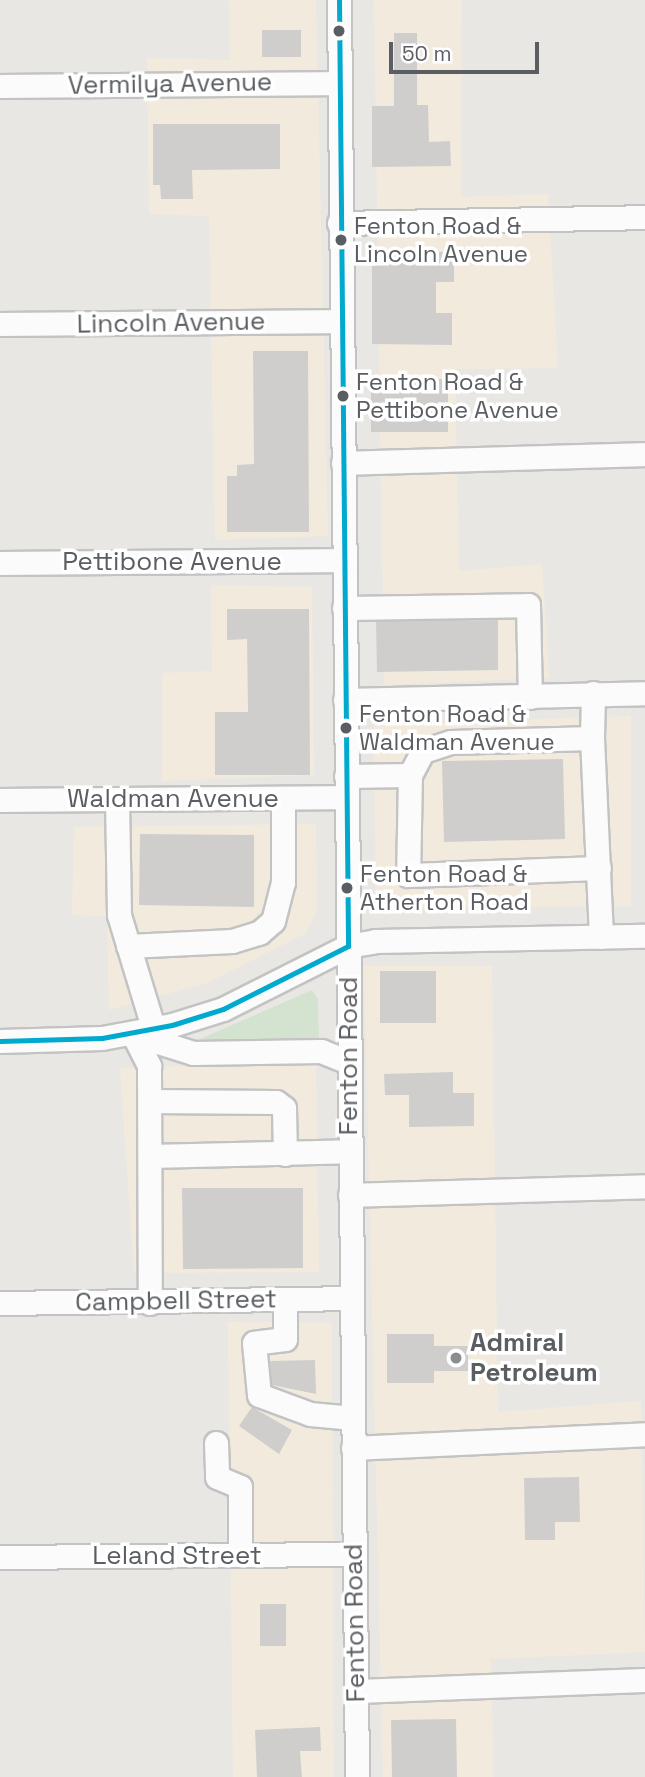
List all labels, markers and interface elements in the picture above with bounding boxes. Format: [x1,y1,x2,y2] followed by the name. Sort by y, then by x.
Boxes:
[332,24,346,38] unlabelled marker
[393,28,544,72] scale bar
[402,40,452,67] text: 50 m
[67,67,273,101] street label: Vermilya Avenue
[354,212,528,268] place label: Fenton Road & Lincoln Avenue
[334,233,348,247] marker: Fenton Road & Lincoln Avenue
[76,306,266,340] street label: Lincoln Avenue
[356,368,559,424] place label: Fenton Road & Pettibone Avenue
[336,389,350,403] marker: Fenton Road & Pettibone Avenue
[62,546,282,578] street label: Pettibone Avenue
[359,700,555,756] place label: Fenton Road & Waldman Avenue
[339,721,353,735] marker: Fenton Road & Waldman Avenue
[67,783,279,815] street label: Waldman Avenue
[360,860,529,916] place label: Fenton Road & Atherton Road
[340,881,354,895] marker: Fenton Road & Atherton Road
[333,977,365,1135] street label: Fenton Road
[75,1284,277,1318] street label: Campbell Street
[470,1327,598,1388] place label: Admiral Petroleum
[448,1350,464,1366] marker: Admiral Petroleum
[92,1540,262,1572] street label: Leland Street
[338,1543,372,1703] street label: Fenton Road

